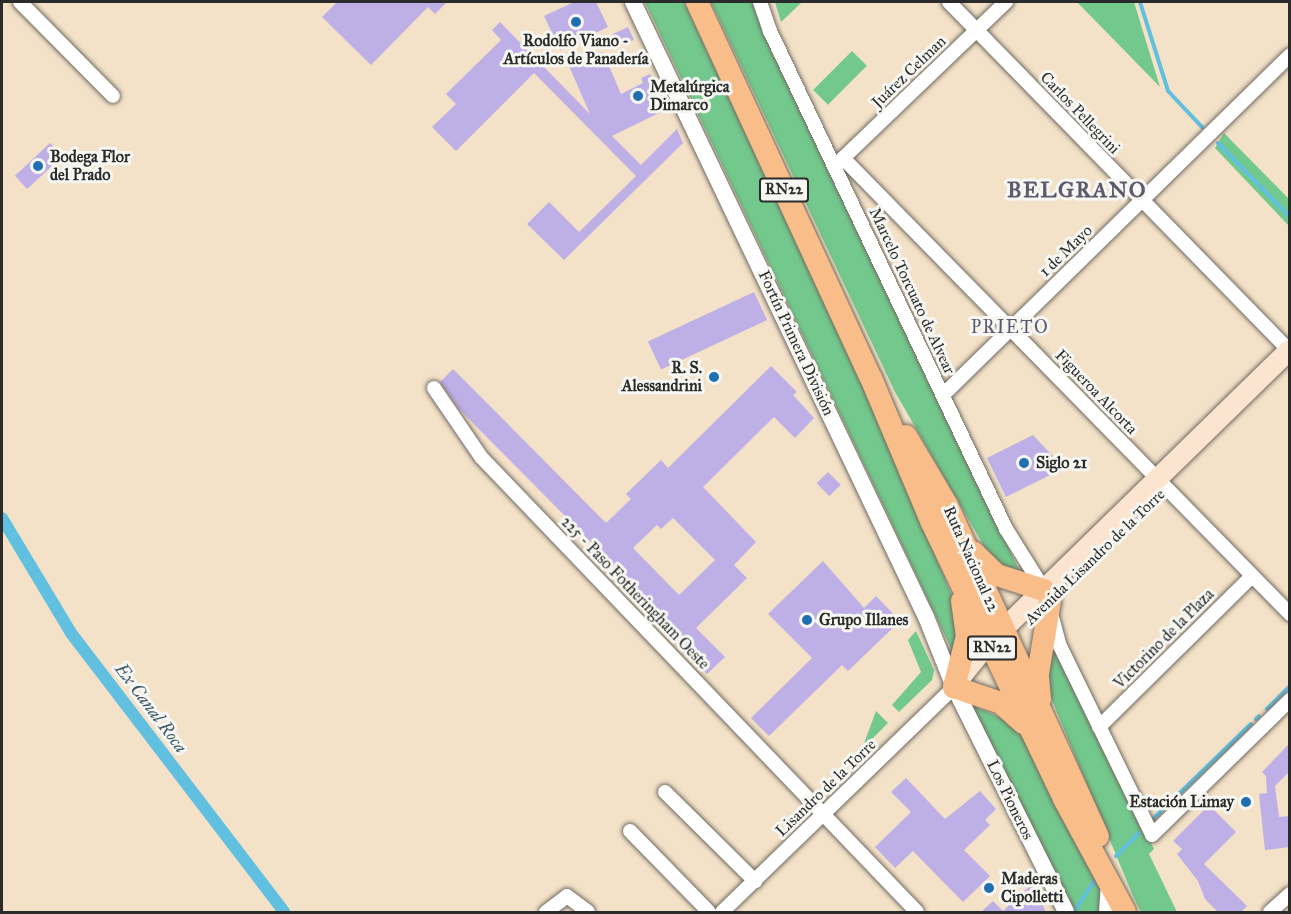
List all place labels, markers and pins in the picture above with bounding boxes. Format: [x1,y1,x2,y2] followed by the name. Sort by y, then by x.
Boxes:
[569,15,583,29] marker: Rodolfo Viano - Artículos de Panadería
[504,31,648,69] place label: Rodolfo Viano - Artículos de Panadería
[650,77,729,115] place label: Metalúrgica Dimarco
[631,89,645,103] marker: Metalúrgica Dimarco
[50,147,130,185] place label: Bodega Flor del Prado
[31,159,45,173] marker: Bodega Flor del Prado
[622,358,702,396] place label: R. S. Alessandrini
[707,370,721,384] marker: R. S. Alessandrini
[1036,453,1087,473] place label: Siglo 21
[1017,456,1031,470] marker: Siglo 21
[819,610,908,630] place label: Grupo Illanes
[800,613,814,627] marker: Grupo Illanes
[1129,792,1234,812] place label: Estación Limay
[1239,795,1253,809] marker: Estación Limay
[1001,869,1063,907] place label: Maderas Cipolletti
[982,881,996,895] marker: Maderas Cipolletti

